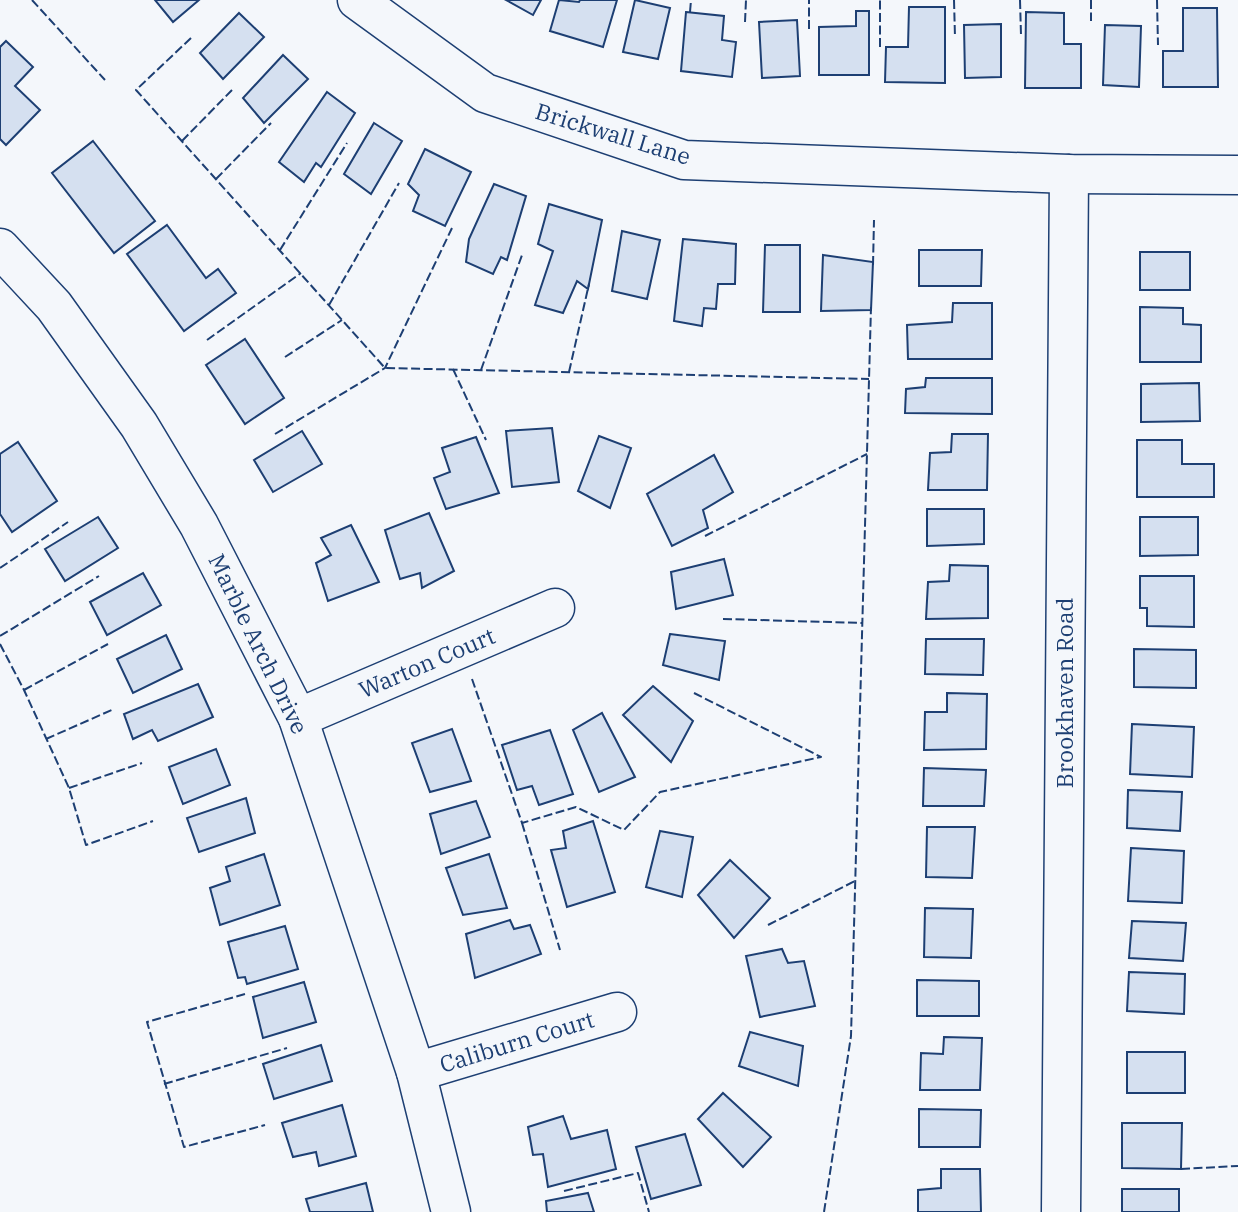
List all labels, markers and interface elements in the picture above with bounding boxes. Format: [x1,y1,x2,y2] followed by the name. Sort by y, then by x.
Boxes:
[532,95,695,171] street label: Brickwall Lane
[202,549,315,739] street label: Marble Arch Drive
[1049,597,1079,789] street label: Brookhaven Road
[354,620,499,704] street label: Warton Court
[436,1003,598,1079] street label: Caliburn Court

